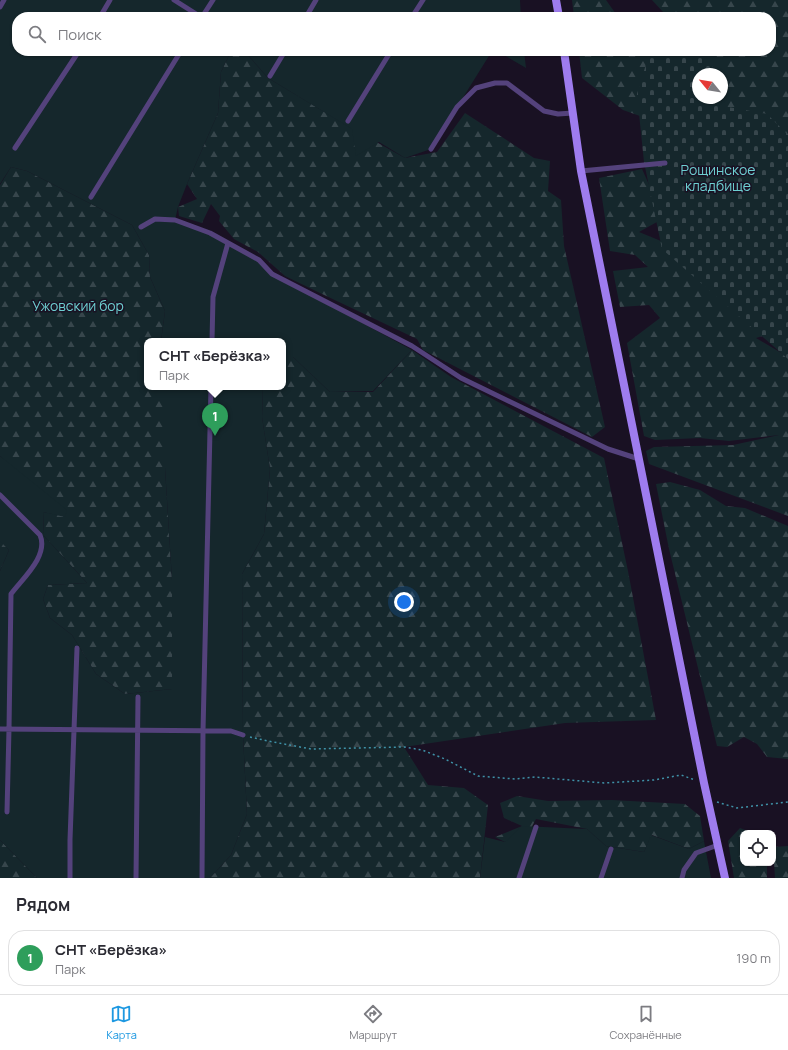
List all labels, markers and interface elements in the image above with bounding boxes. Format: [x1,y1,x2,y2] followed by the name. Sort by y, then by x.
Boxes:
[12,12,776,56] search box
[26,23,48,45] icon: search
[58,24,102,45] text: Поиск
[692,68,728,104] north arrow
[681,160,755,195] park label: Рощинское кладбище
[32,296,124,315] park label: Ужовский бор
[144,338,286,390] popup
[159,345,271,366] text: СНТ «Берёзка»
[159,366,189,384] text: Парк
[202,403,228,436] pin: 1
[394,592,414,612] your location
[740,830,776,866] map controls
[740,830,776,866] button: locate
[16,893,70,916] text: Рядом
[55,939,167,960] text: СНТ «Берёзка»
[27,949,33,967] text: 1
[736,949,771,967] text: 190 m
[55,960,85,978] text: Парк
[106,1003,137,1042] tab: Карта
[349,1003,397,1042] tab: Маршрут
[609,1003,682,1042] tab: Сохранённые

